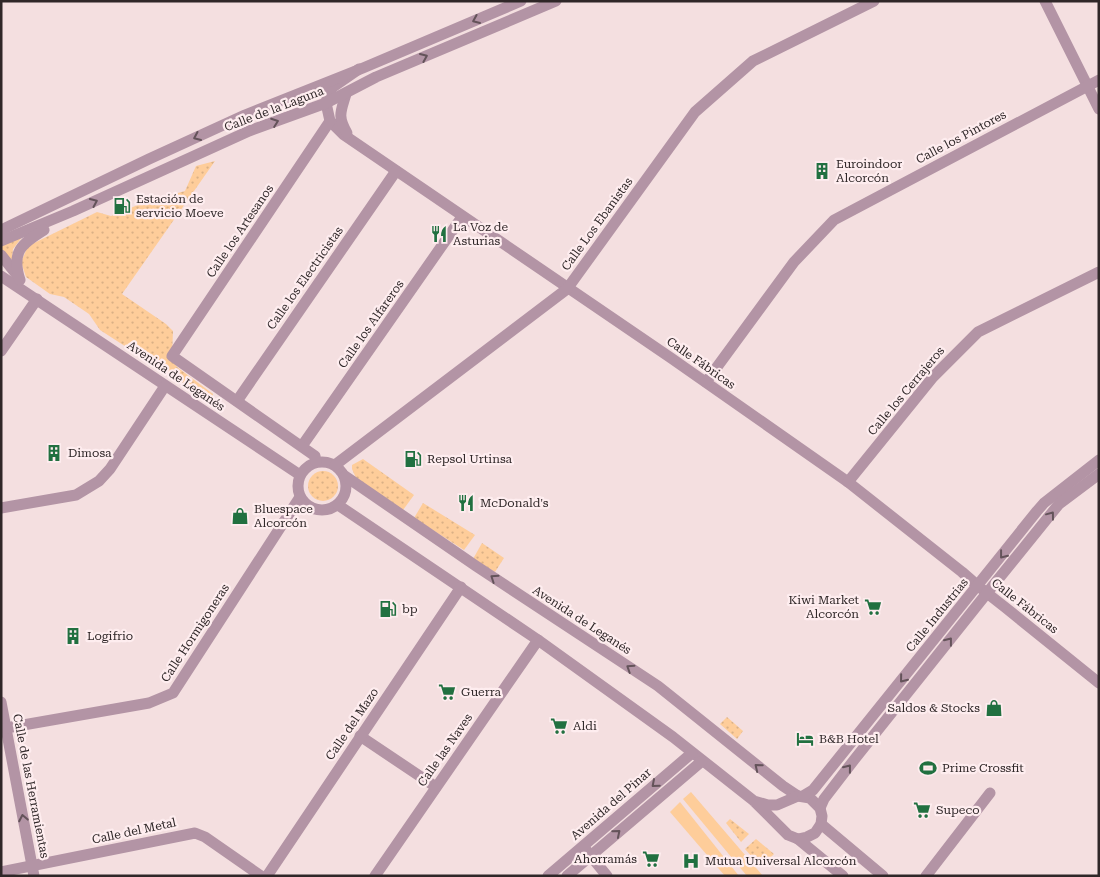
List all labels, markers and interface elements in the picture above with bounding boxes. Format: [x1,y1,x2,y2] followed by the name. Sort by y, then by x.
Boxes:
[472,14,481,25] one-way arrow
[419,52,427,62] one-way arrow
[222,83,326,134] street label: Calle de la Laguna
[914,107,1009,167] street label: Calle los Pintores
[270,118,279,128] one-way arrow
[193,131,202,141] one-way arrow
[836,157,902,185] place label: Euroindoor Alcorcón
[812,161,832,181] building icon: Euroindoor Alcorcón
[559,175,636,273] street label: Calle Los Ebanistas
[204,182,277,280] street label: Calle los Artesanos
[136,192,224,220] place label: Estación de servicio Moeve
[112,196,132,216] fuel station icon: Estación de servicio Moeve
[89,197,98,208] one-way arrow
[453,220,509,248] place label: La Voz de Asturias
[264,223,346,332] street label: Calle los Electricistas
[429,224,449,244] restaurant icon: La Voz de Asturias
[335,277,407,371] street label: Calle los Alfareros
[664,334,738,392] street label: Calle Fábricas
[125,338,228,414] street label: Avenida de Leganés
[865,344,947,438] street label: Calle los Cerrajeros
[44,443,64,463] building icon: Dimosa
[68,446,112,460] place label: Dimosa
[403,449,423,469] fuel station icon: Repsol Urtinsa
[427,452,513,466] place label: Repsol Urtinsa
[456,493,476,513] restaurant icon: McDonald's
[480,496,549,510] place label: McDonald's
[254,502,313,530] place label: Bluespace Alcorcón
[230,506,250,526] shop icon: Bluespace Alcorcón
[1046,512,1054,521] one-way arrow
[1000,549,1008,558] one-way arrow
[490,575,500,584] one-way arrow
[903,575,971,655] street label: Calle Industrias
[989,576,1061,637] street label: Calle Fábricas
[158,581,232,685] street label: Calle Hormigoneras
[530,583,634,657] street label: Avenida de Leganés
[789,593,860,621] place label: Kiwi Market Alcorcón
[863,597,883,617] supermarket icon: Kiwi Market Alcorcón
[378,599,398,619] fuel station icon: bp
[402,602,418,616] place label: bp
[63,626,83,646] building icon: Logifrio
[87,629,133,643] place label: Logifrio
[943,637,952,646] one-way arrow
[626,664,635,674] one-way arrow
[901,673,909,682] one-way arrow
[437,682,457,702] supermarket icon: Guerra
[323,685,381,763] street label: Calle del Mazo
[461,685,501,699] place label: Guerra
[984,698,1004,718] shop icon: Saldos & Stocks
[887,701,980,715] place label: Saldos & Stocks
[415,711,475,789] street label: Calle las Naves
[10,713,52,860] street label: Calle de las Herramientas
[549,716,569,736] supermarket icon: Aldi
[573,719,597,733] place label: Aldi
[795,729,815,749] hotel icon: B&B Hotel
[819,732,879,746] place label: B&B Hotel
[918,758,938,778] sports icon: Prime Crossfit
[942,761,1024,775] place label: Prime Crossfit
[755,763,764,772] one-way arrow
[842,764,851,774] one-way arrow
[568,765,654,843] street label: Avenida del Pinar
[651,778,660,787] one-way arrow
[912,800,932,820] supermarket icon: Supeco
[936,803,980,817] place label: Supeco
[19,813,29,822] one-way arrow
[91,815,178,847] street label: Calle del Metal
[612,829,621,838] one-way arrow
[641,849,661,869] supermarket icon: Ahorramás
[681,851,701,871] hospital icon: Mutua Universal Alcorcón
[574,852,637,866] place label: Ahorramás
[705,854,857,868] place label: Mutua Universal Alcorcón

